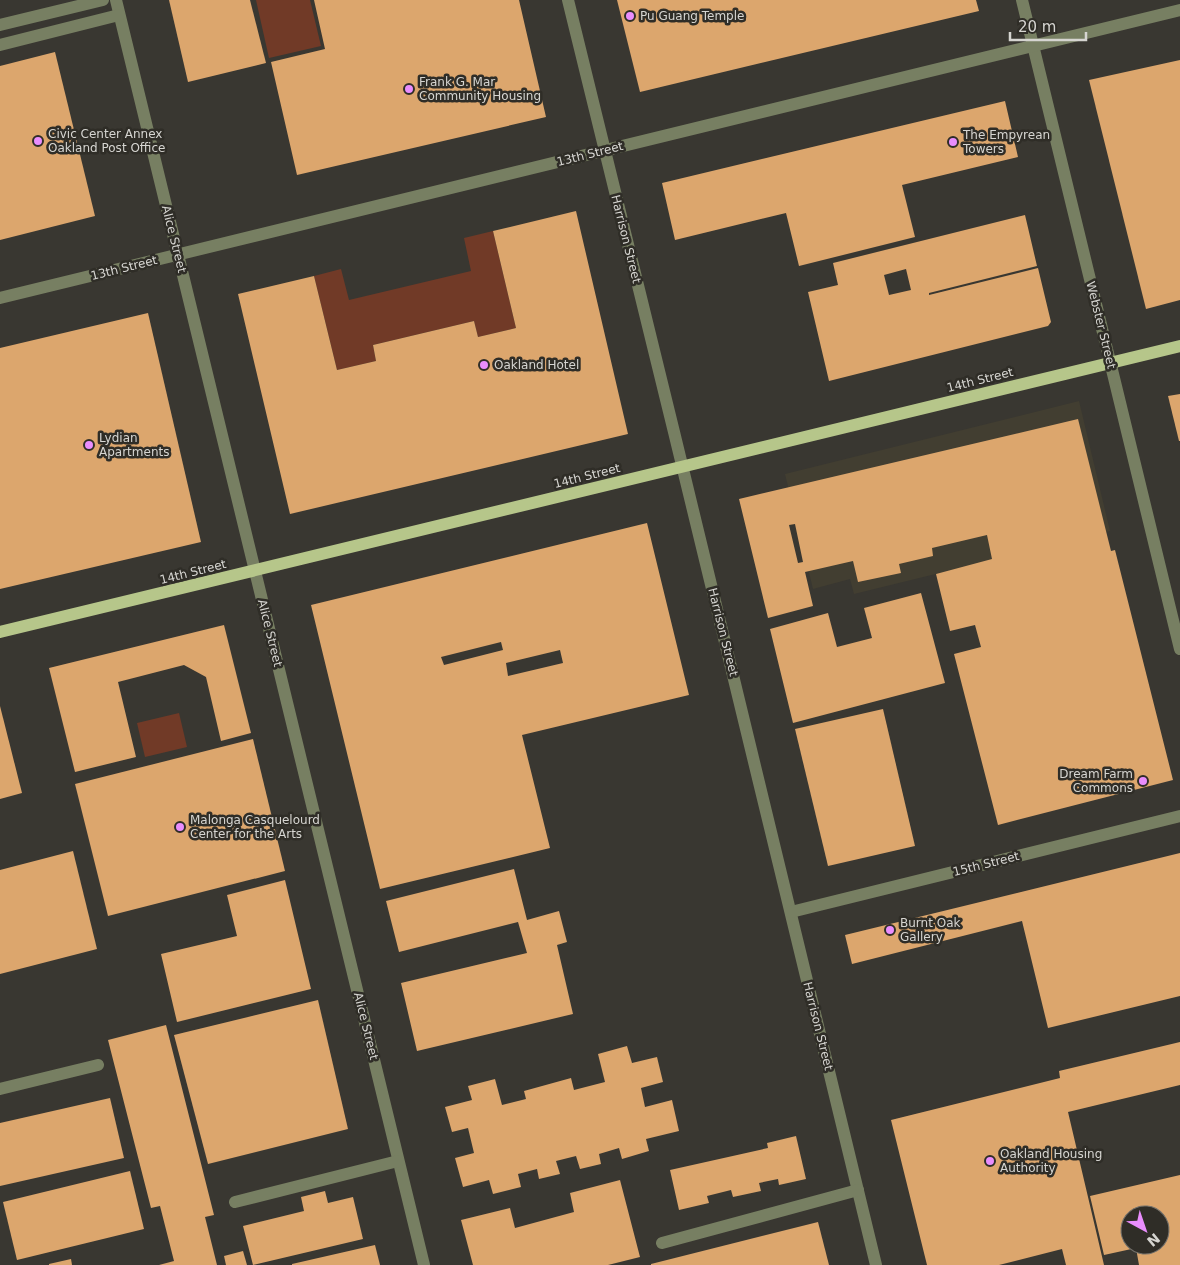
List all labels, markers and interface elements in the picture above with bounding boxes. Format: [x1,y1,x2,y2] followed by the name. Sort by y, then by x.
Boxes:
[640,9,744,23] place label: Pu Guang Temple
[624,10,636,22] marker: Pu Guang Temple
[1010,10,1086,42] scale bar
[1018,18,1056,36] text: 20 m
[419,75,541,103] place label: Frank G. Mar Community Housing
[403,83,415,95] marker: Frank G. Mar Community Housing
[48,127,165,155] place label: Civic Center Annex Oakland Post Office
[962,128,1050,156] place label: The Empyrean Towers
[32,135,44,147] marker: Civic Center Annex Oakland Post Office
[947,136,959,148] marker: The Empyrean Towers
[555,139,625,169] street label: 13th Street
[608,193,644,285] street label: Harrison Street
[159,204,189,275] street label: Alice Street
[89,253,159,283] street label: 13th Street
[1083,280,1119,371] street label: Webster Street
[494,358,579,372] place label: Oakland Hotel
[478,359,490,371] marker: Oakland Hotel
[945,365,1015,395] street label: 14th Street
[99,431,169,459] place label: Lydian Apartments
[83,439,95,451] marker: Lydian Apartments
[552,461,622,491] street label: 14th Street
[158,557,228,587] street label: 14th Street
[705,586,741,678] street label: Harrison Street
[255,598,285,669] street label: Alice Street
[1059,767,1133,795] place label: Dream Farm Commons
[1137,775,1149,787] marker: Dream Farm Commons
[190,813,320,841] place label: Malonga Casquelourd Center for the Arts
[174,821,186,833] marker: Malonga Casquelourd Center for the Arts
[951,849,1021,879] street label: 15th Street
[900,916,960,944] place label: Burnt Oak Gallery
[884,924,896,936] marker: Burnt Oak Gallery
[800,980,836,1072] street label: Harrison Street
[351,991,381,1062] street label: Alice Street
[1000,1147,1102,1175] place label: Oakland Housing Authority
[984,1155,996,1167] marker: Oakland Housing Authority
[1120,1205,1170,1255] north arrow
[1144,1230,1163,1250] text: N

